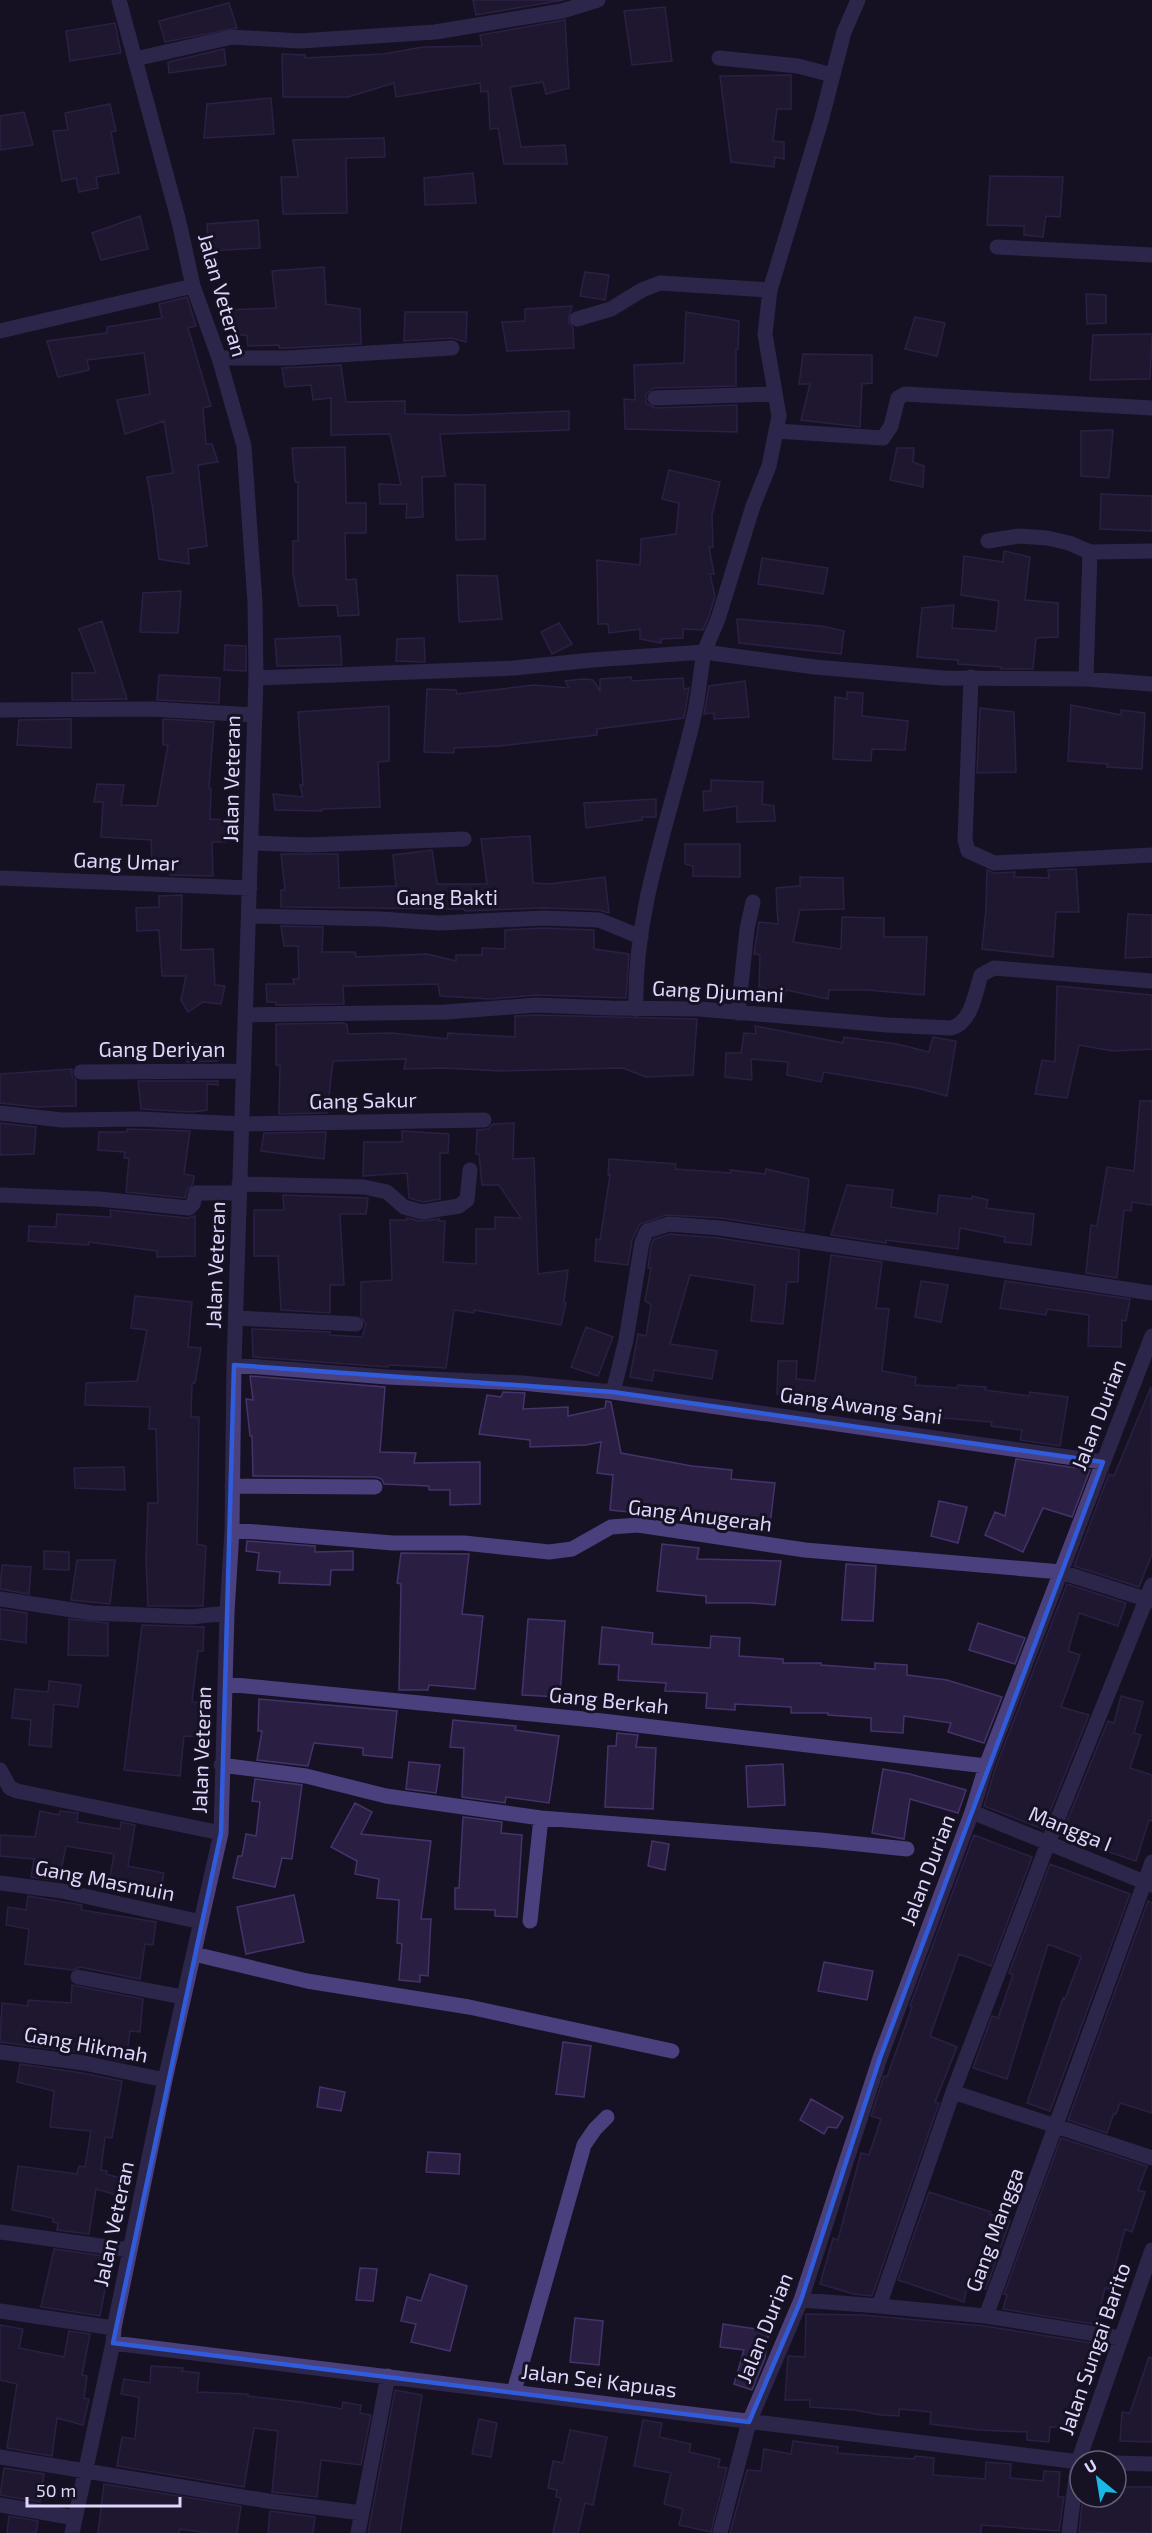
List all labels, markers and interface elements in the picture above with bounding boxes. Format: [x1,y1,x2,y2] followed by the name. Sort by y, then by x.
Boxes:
[194,230,253,359] street label: Jalan Veteran
[217,715,244,843] street label: Jalan Veteran
[73,846,180,875] street label: Gang Umar
[396,884,498,909] street label: Gang Bakti
[652,975,785,1007] street label: Gang Djumani
[99,1036,225,1061] street label: Gang Deriyan
[309,1086,418,1113] street label: Gang Sakur
[200,1201,229,1329] street label: Jalan Veteran
[1065,1356,1130,1473] street label: Jalan Durian
[778,1381,944,1428] street label: Gang Awang Sani
[627,1493,774,1536] street label: Gang Anugerah
[548,1681,670,1718] street label: Gang Berkah
[186,1686,215,1814] street label: Jalan Veteran
[1025,1800,1116,1856] street label: Mangga I
[894,1811,959,1928] street label: Jalan Durian
[33,1854,177,1905] street label: Gang Masmuin
[22,2020,150,2067] street label: Gang Hikmah
[87,2159,138,2289] street label: Jalan Veteran
[960,2164,1028,2295] street label: Gang Mangga
[1052,2259,1135,2438] street label: Jalan Sungai Barito
[730,2269,797,2386] street label: Jalan Durian
[520,2358,678,2401] street label: Jalan Sei Kapuas
[1068,2449,1128,2509] north arrow
[1081,2455,1100,2477] text: U
[27,2470,180,2508] scale bar
[36,2479,76,2501] text: 50 m

